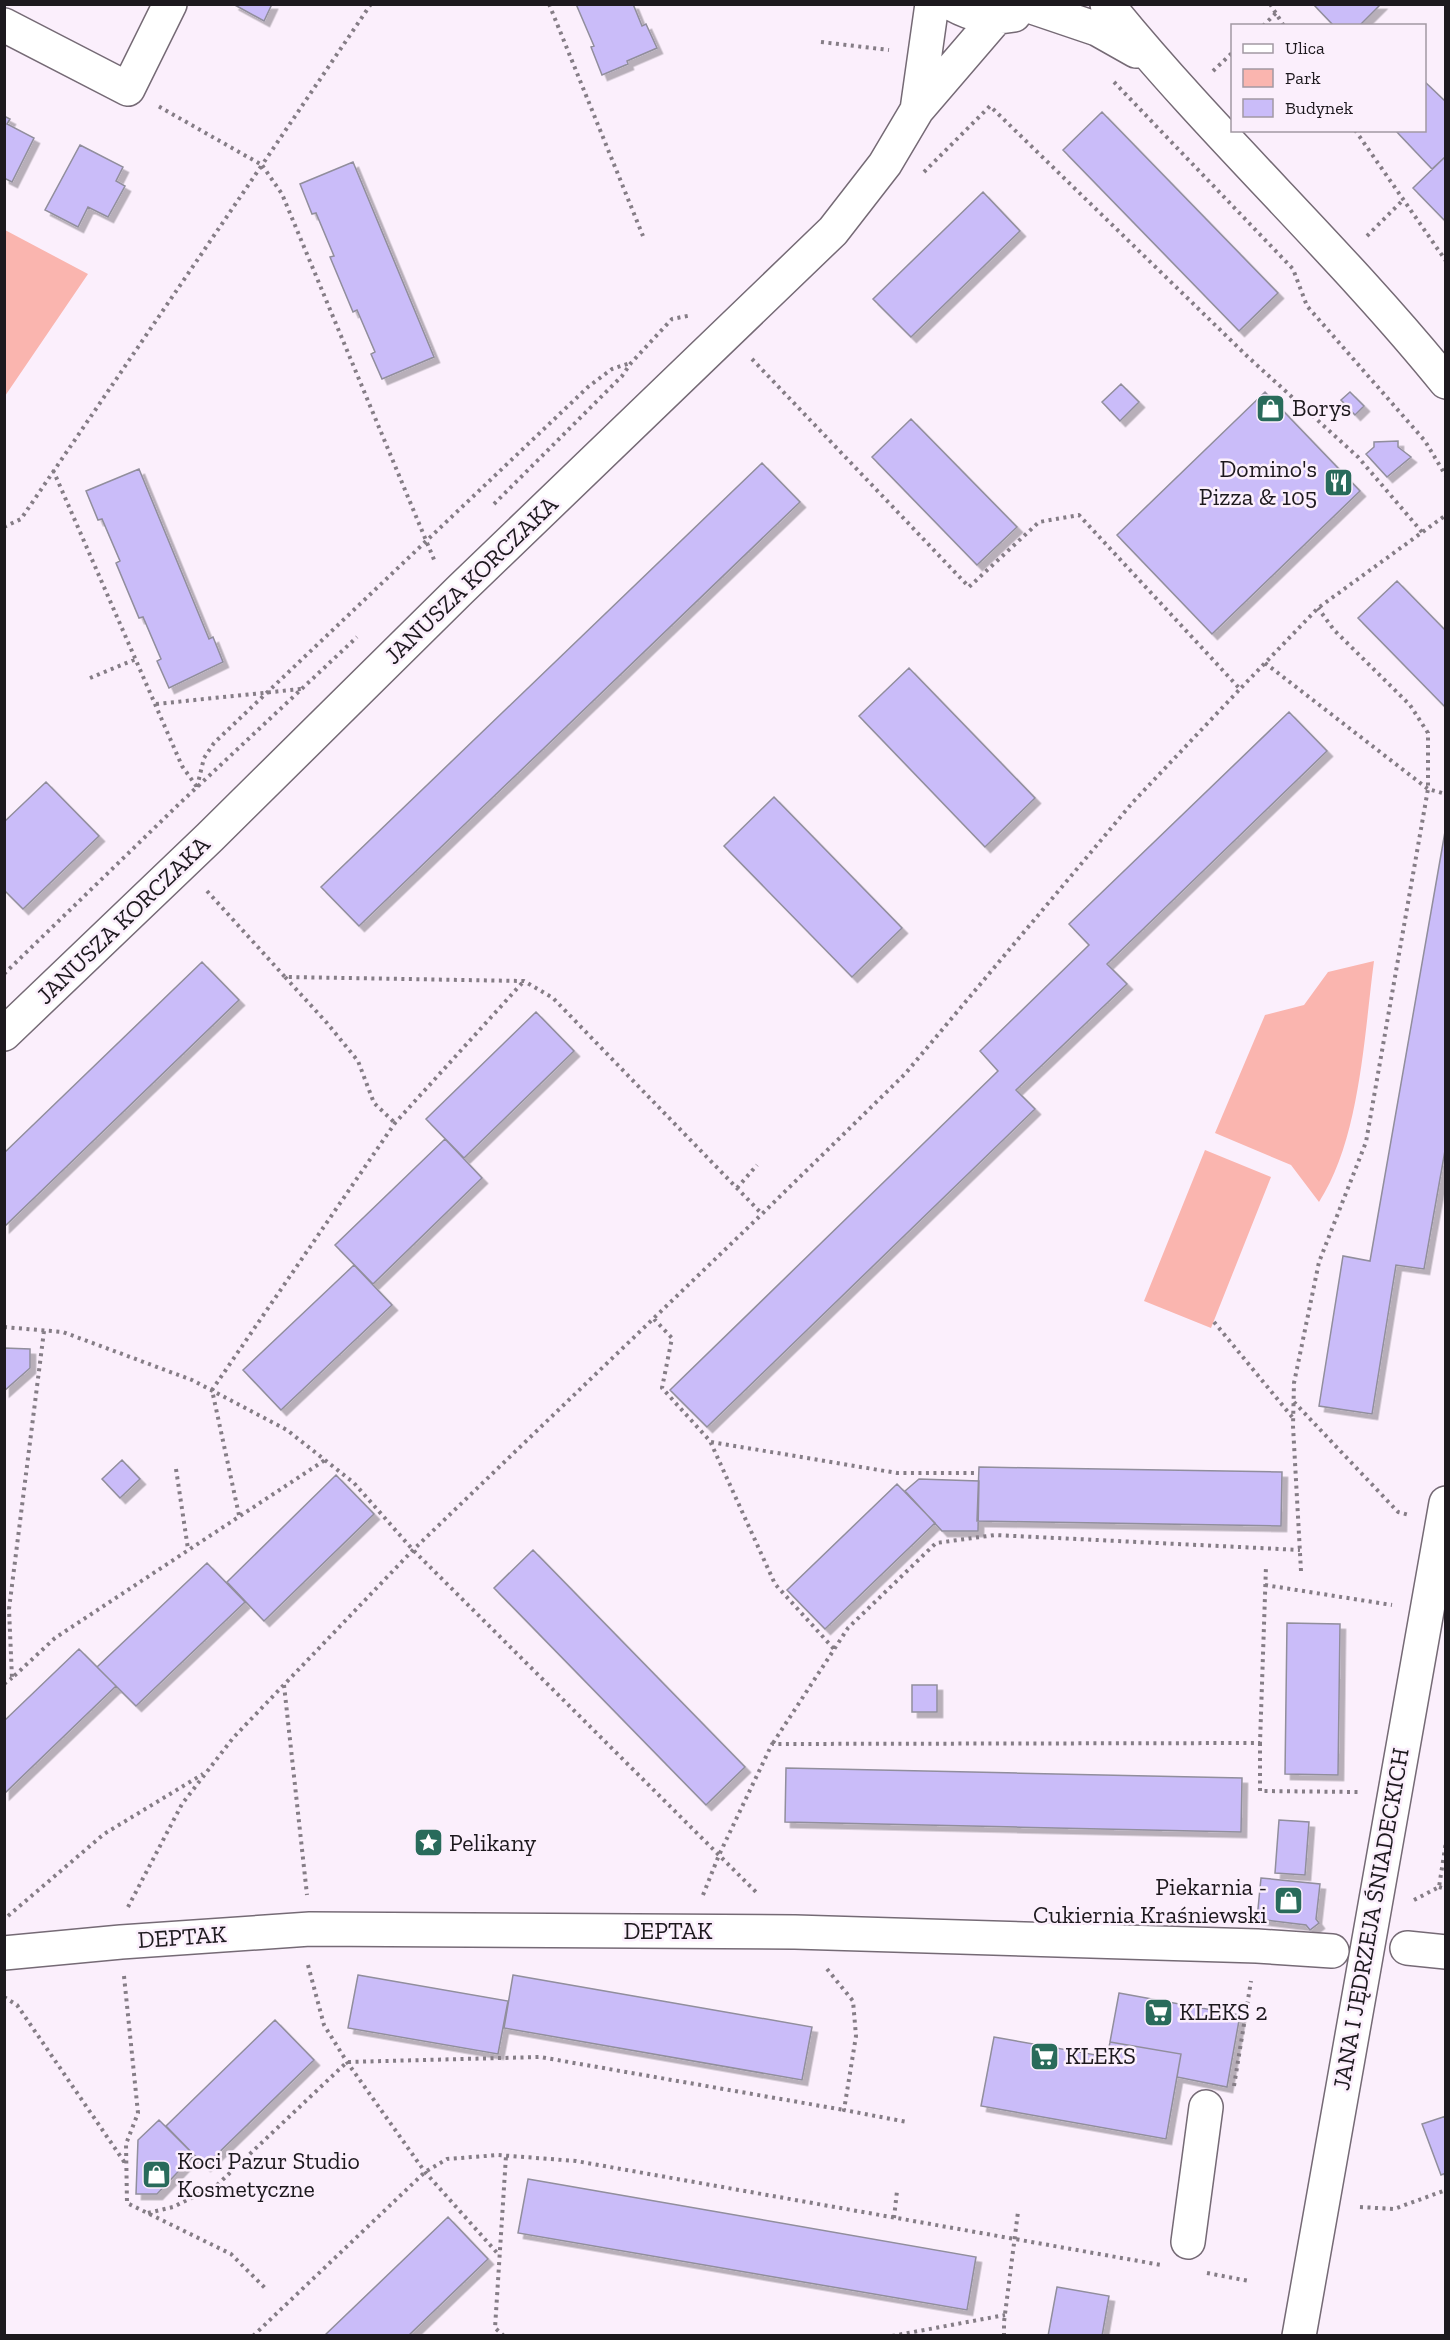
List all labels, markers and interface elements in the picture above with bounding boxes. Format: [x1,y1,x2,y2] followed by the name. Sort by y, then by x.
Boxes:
[1231,24,1426,132] legend
[1285,37,1325,59] text: Ulica
[1285,67,1321,89] text: Park
[1285,97,1354,119] text: Budynek
[1255,392,1287,424] shop icon: Borys
[1292,393,1351,422] place label: Borys
[1199,454,1317,511] place label: Domino's Pizza & 105
[1322,467,1354,499] restaurant icon: Domino's Pizza & 105
[378,489,564,670] street label: JANUSZA KORCZAKA
[30,829,216,1010] street label: JANUSZA KORCZAKA
[1326,1745,1415,2092] street label: JANA I JĘDRZEJA ŚNIADECKICH
[412,1827,444,1859] place icon: Pelikany
[449,1828,537,1857] place label: Pelikany
[1033,1872,1267,1929] place label: Piekarnia - Cukiernia Kraśniewski
[1272,1885,1304,1917] shop icon: Piekarnia - Cukiernia Kraśniewski
[623,1916,713,1945] street label: DEPTAK
[137,1919,228,1954] street label: DEPTAK
[1142,1996,1174,2028] supermarket icon: KLEKS 2
[1179,1997,1268,2026] place label: KLEKS 2
[1028,2040,1060,2072] supermarket icon: KLEKS
[1065,2041,1136,2070] place label: KLEKS
[177,2146,360,2203] place label: Koci Pazur Studio Kosmetyczne
[140,2159,172,2191] shop icon: Koci Pazur Studio Kosmetyczne

